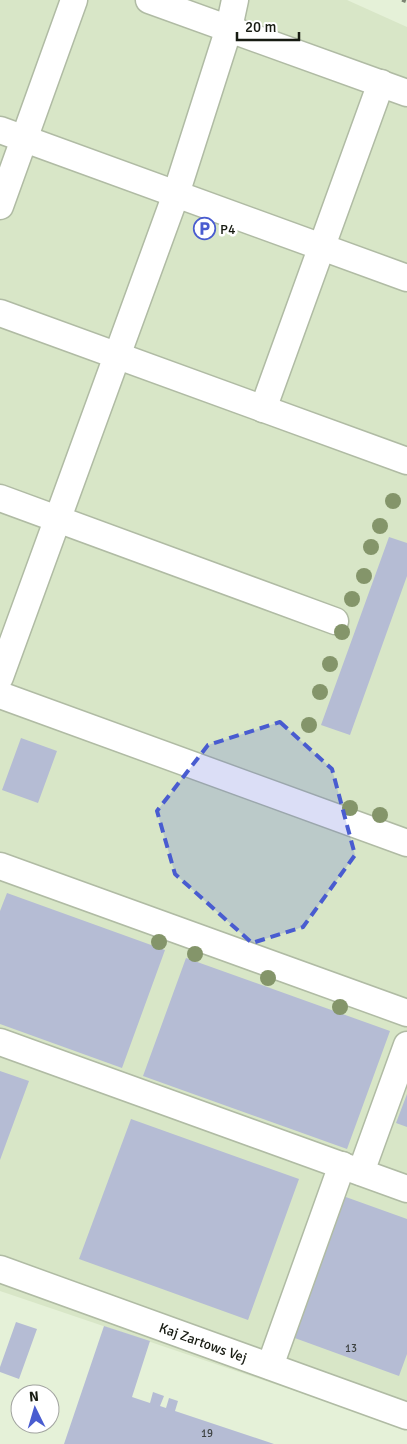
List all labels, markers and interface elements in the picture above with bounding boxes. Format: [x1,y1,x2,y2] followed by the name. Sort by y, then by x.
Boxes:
[237,10,300,42] scale bar
[245,18,276,36] text: 20 m
[192,217,216,241] parking icon: P4
[220,221,236,238] place label: P4
[157,1319,249,1366] street label: Kaj Zartows Vej
[345,1342,357,1355] house number: 13
[10,1384,60,1434] north arrow
[28,1388,40,1405] text: N
[201,1427,213,1440] house number: 19

